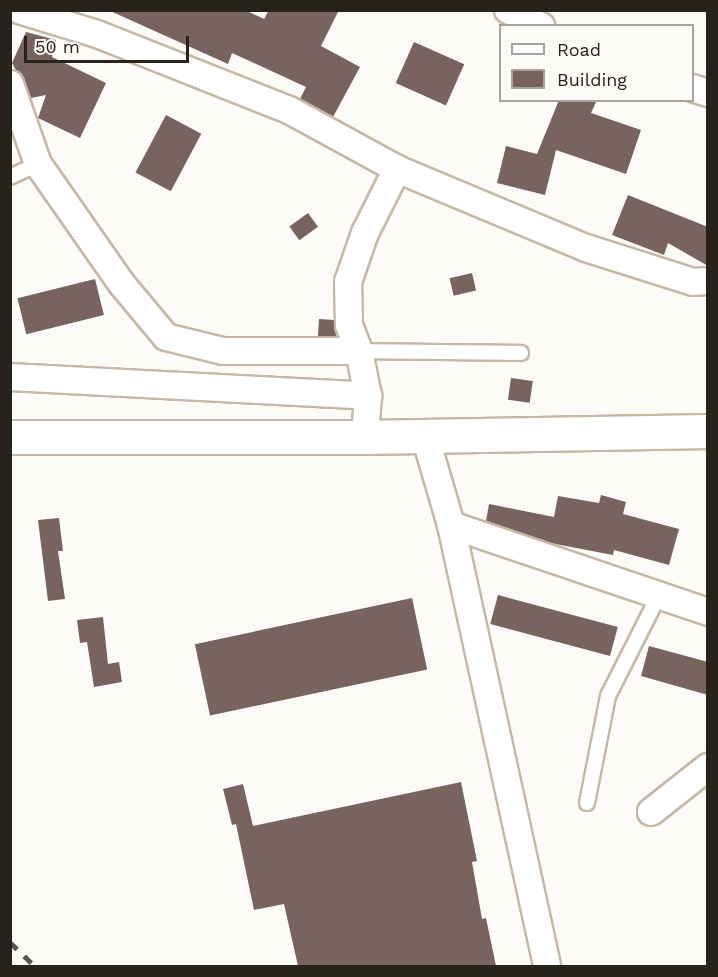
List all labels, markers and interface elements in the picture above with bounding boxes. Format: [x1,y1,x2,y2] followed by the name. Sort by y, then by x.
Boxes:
[27,24,192,62] scale bar
[499,24,694,102] legend
[35,36,80,57] text: 50 m
[557,39,601,60] text: Road
[557,69,627,90] text: Building

